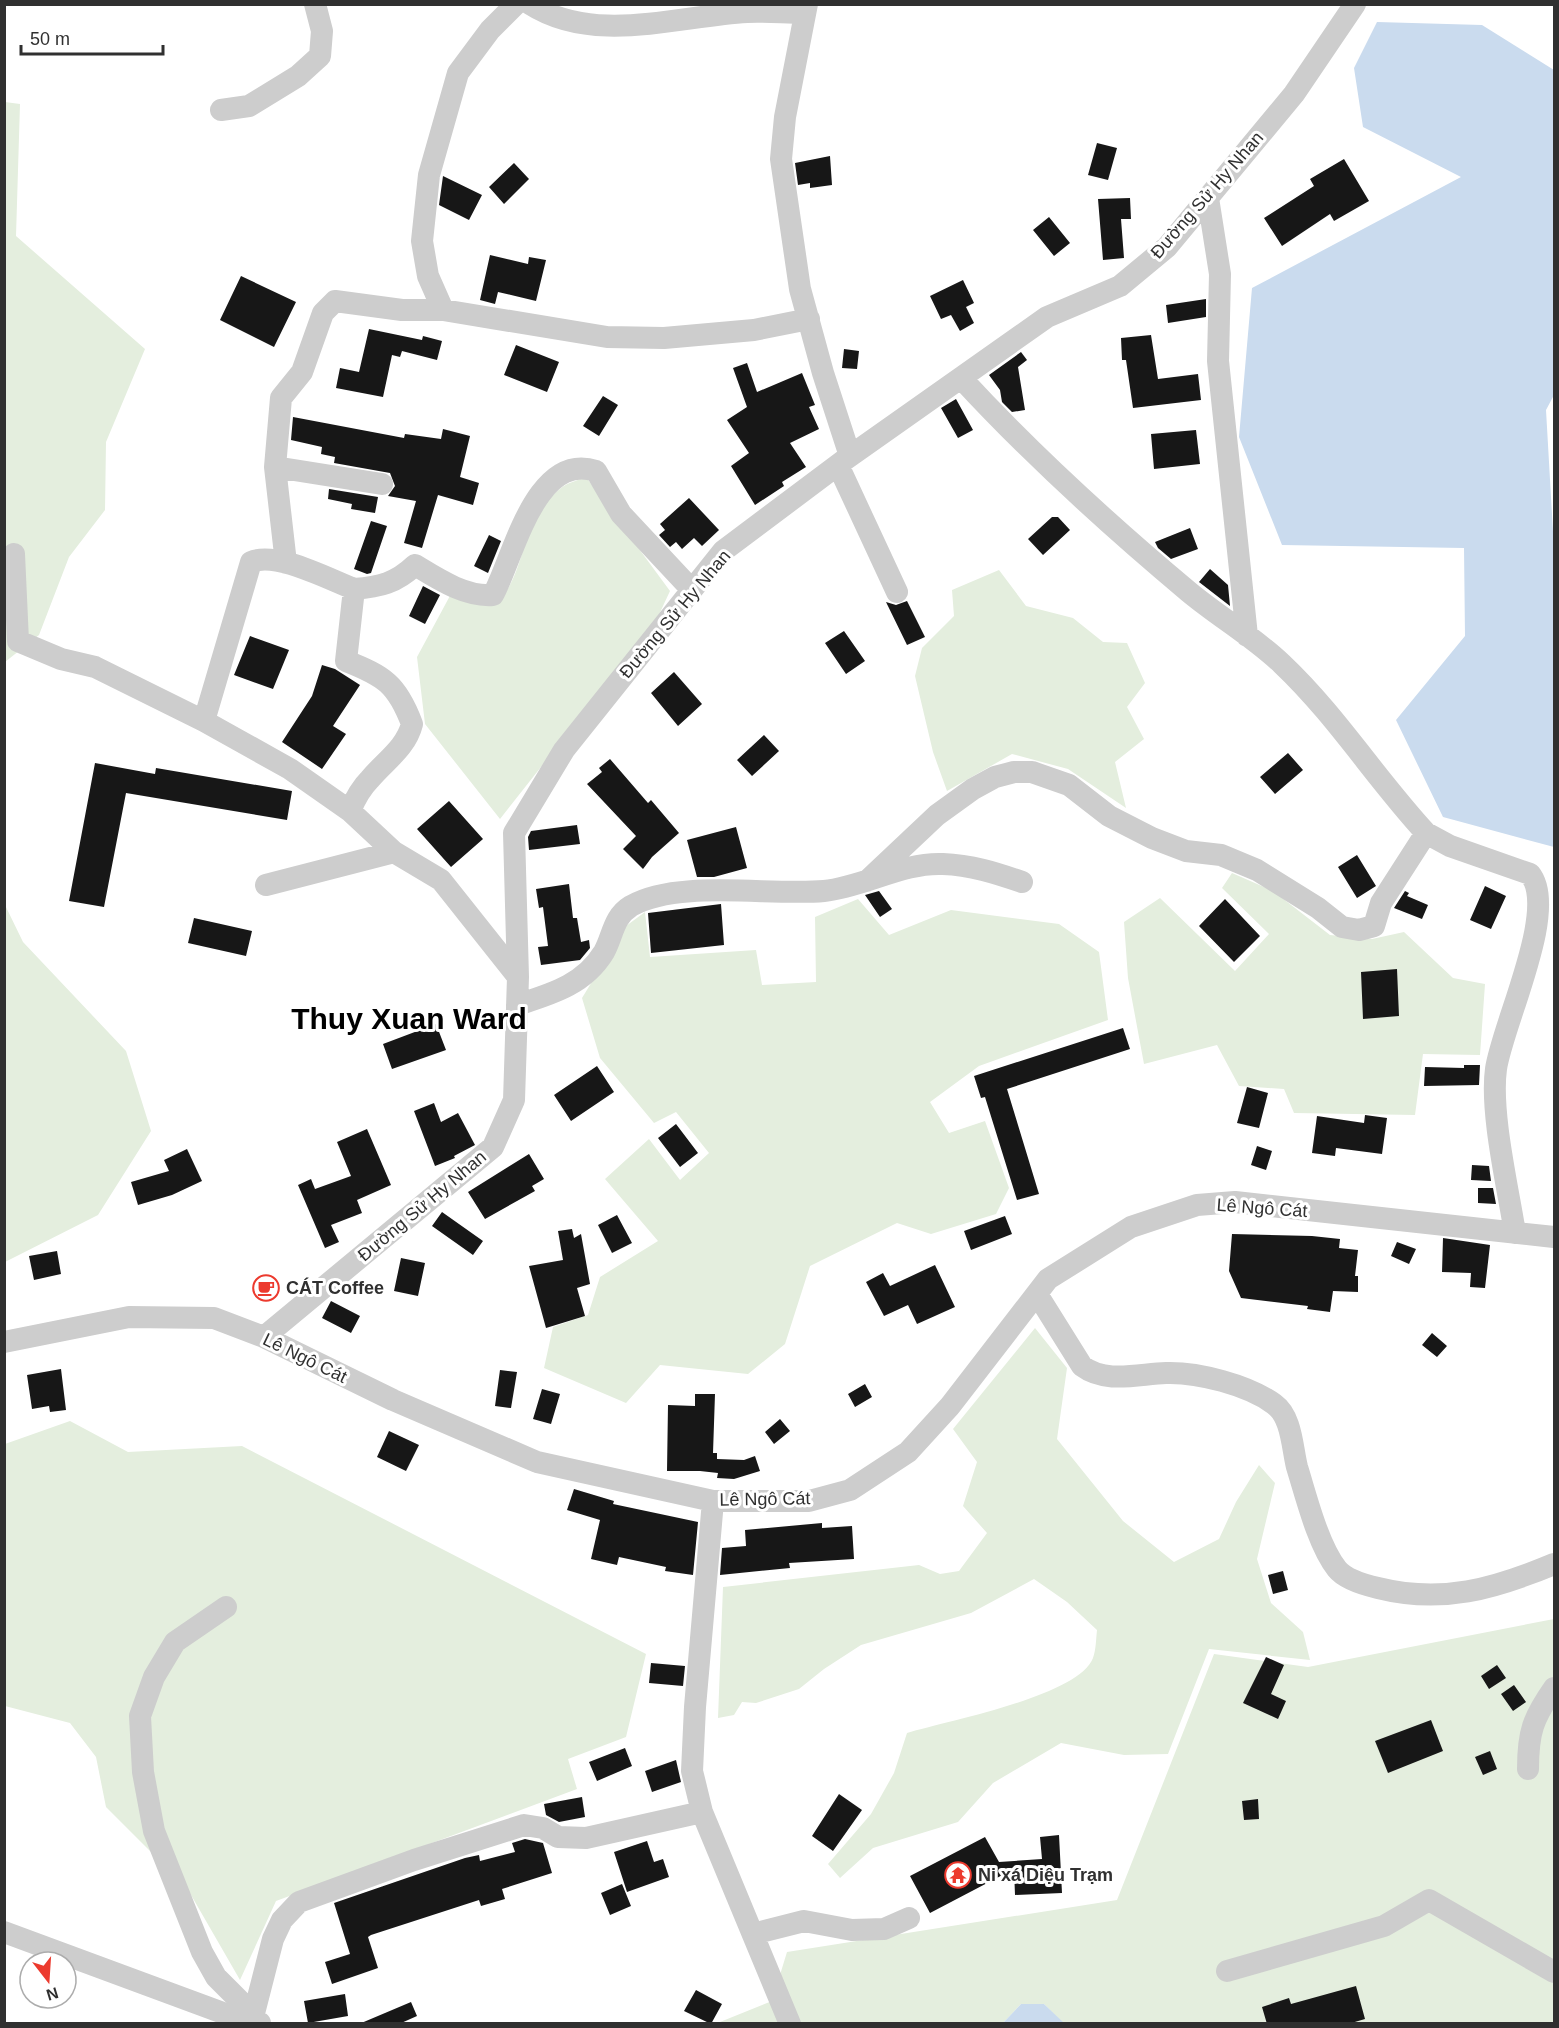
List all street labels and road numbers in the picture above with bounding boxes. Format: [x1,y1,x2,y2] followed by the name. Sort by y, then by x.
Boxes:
[1147,128,1267,262] street label: Đường Sử Hy Nhan
[616,546,734,682] street label: Đường Sử Hy Nhan
[354,1147,490,1265] street label: Đường Sử Hy Nhan
[1216,1195,1308,1221] street label: Lê Ngô Cát
[260,1329,350,1387] street label: Lê Ngô Cát
[719,1488,811,1510] street label: Lê Ngô Cát

